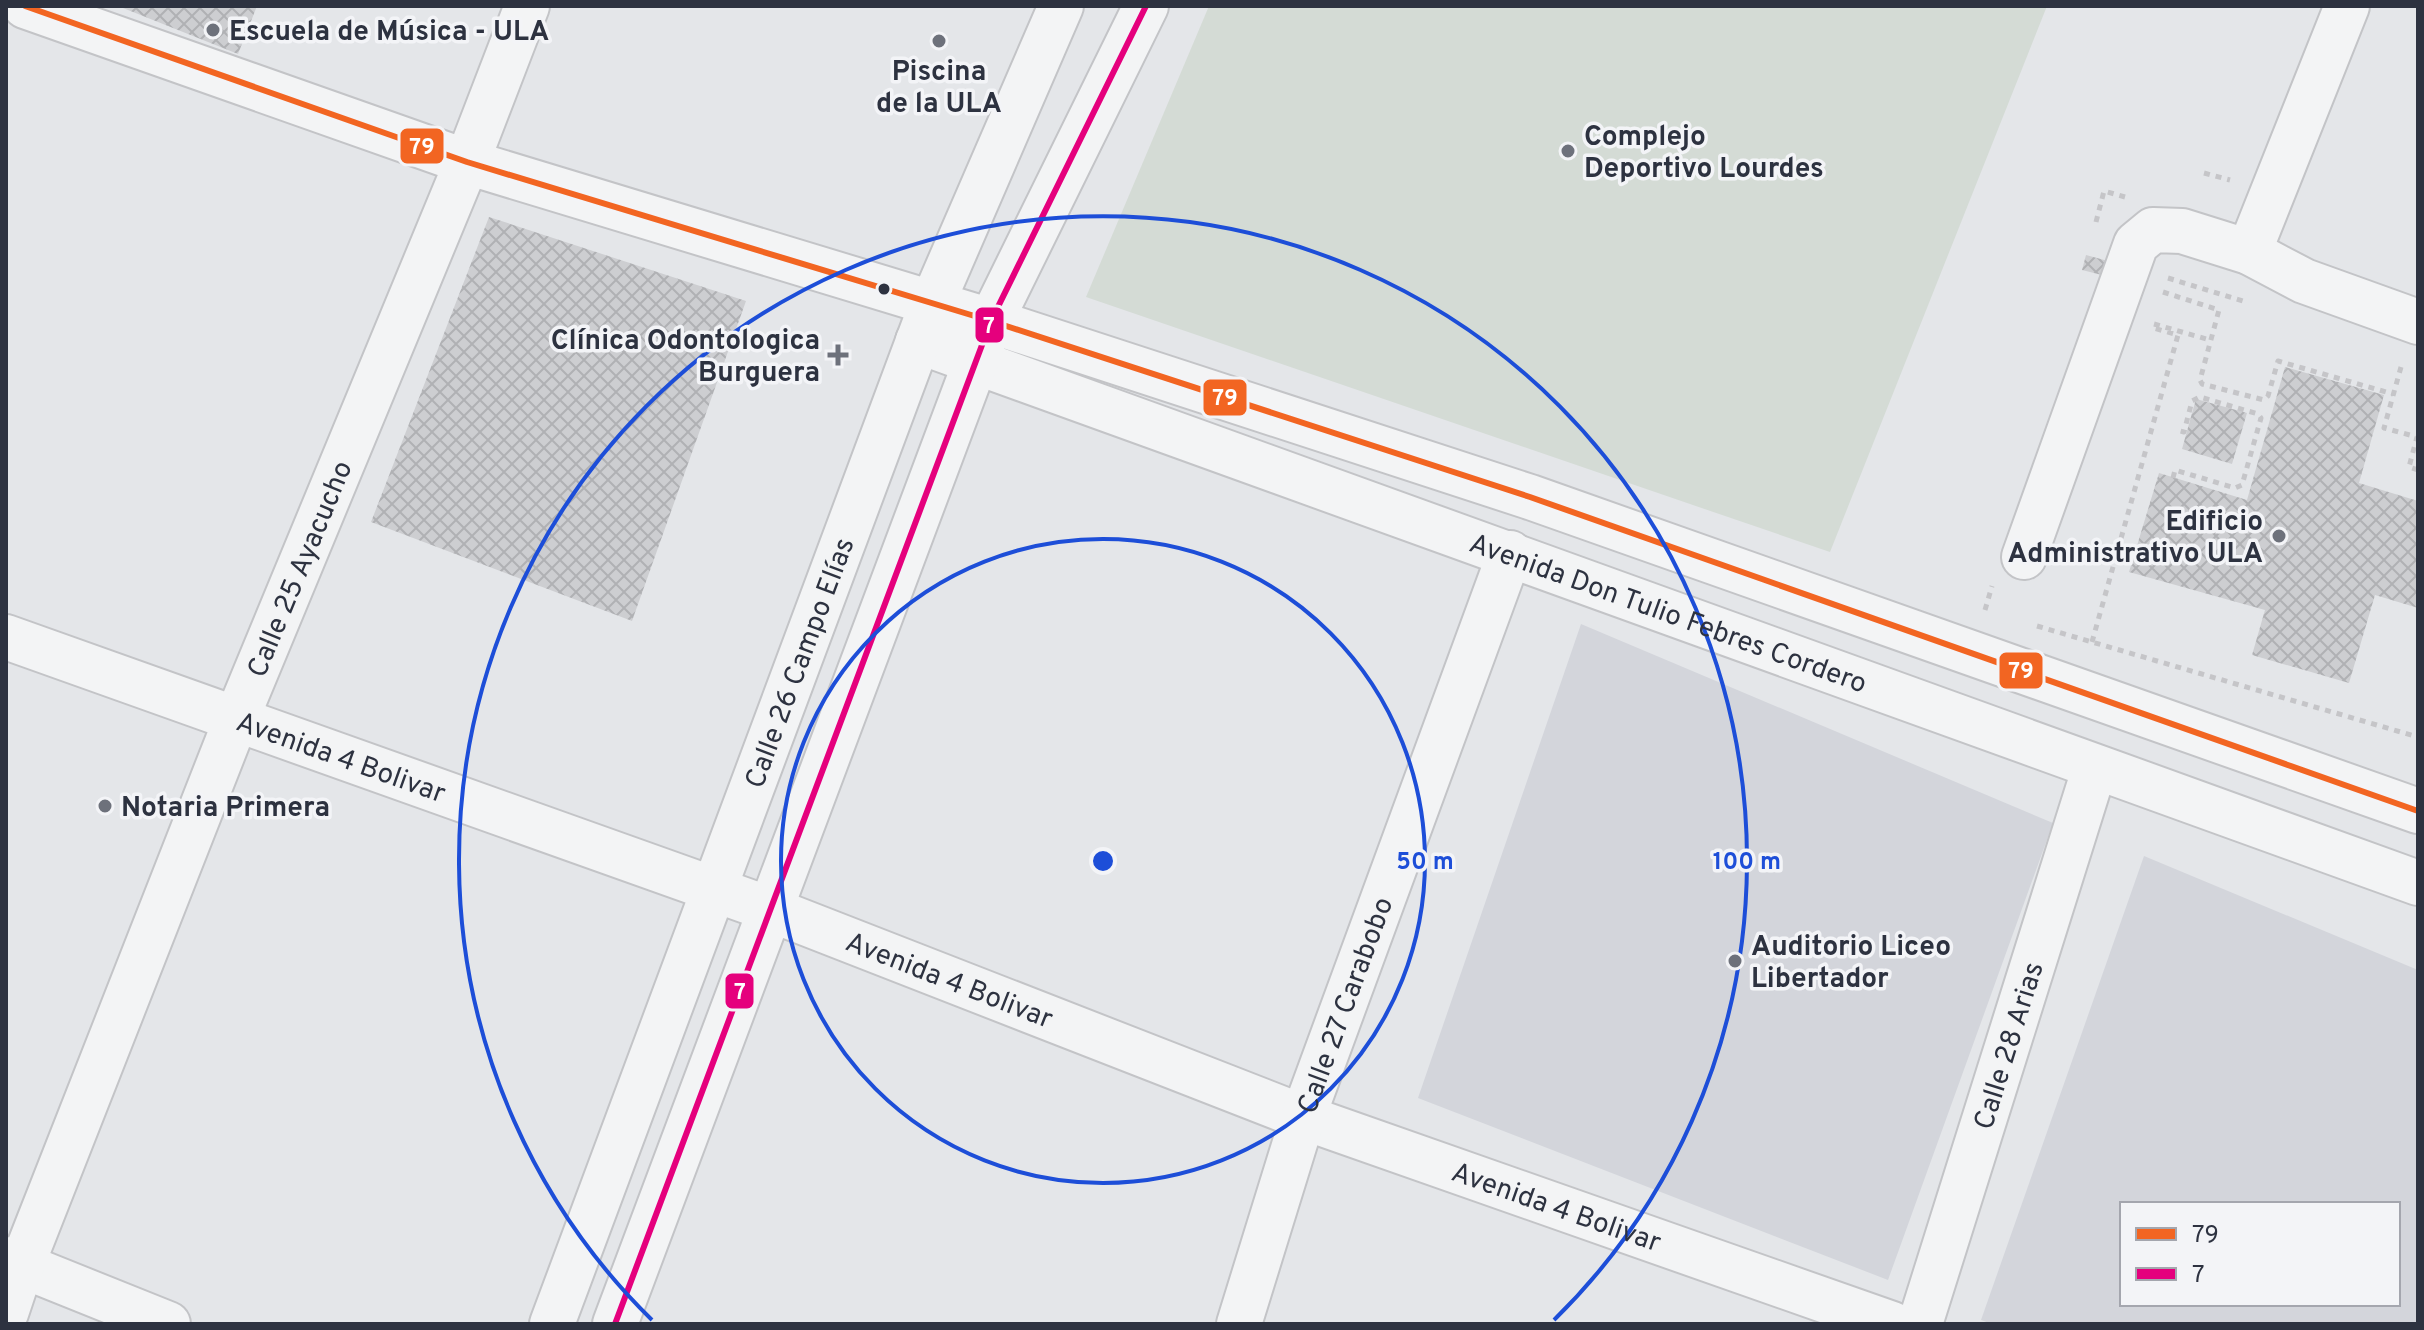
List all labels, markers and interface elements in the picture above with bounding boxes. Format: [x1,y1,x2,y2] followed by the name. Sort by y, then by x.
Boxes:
[229,15,549,51] place label: Escuela de Música - ULA
[204,21,222,39] marker: Escuela de Música - ULA
[930,32,948,50] marker: Piscina de la ULA
[876,55,1002,123] place label: Piscina de la ULA
[1584,120,1824,188] place label: Complejo Deportivo Lourdes
[399,127,445,165] line badge: 79
[409,135,435,162] text: 79
[1559,142,1577,160] marker: Complejo Deportivo Lourdes
[876,281,892,297] unlabelled marker
[974,306,1005,344] line badge: 7
[983,314,995,341] text: 7
[551,324,820,392] place label: Clínica Odontologica Burguera
[827,344,849,366] marker: Clínica Odontologica Burguera
[1202,378,1248,417] line badge: 79
[1212,386,1238,413] text: 79
[241,456,362,684] street label: Calle 25 Ayacucho
[2008,505,2263,573] place label: Edificio Administrativo ULA
[1464,527,1871,703] street label: Avenida Don Tulio Febres Cordero
[2270,527,2288,545] marker: Edificio Administrativo ULA
[738,533,864,794] street label: Calle 26 Campo Elías
[1998,651,2044,690] line badge: 79
[2008,659,2034,686] text: 79
[231,706,450,813] street label: Avenida 4 Bolivar
[121,791,330,827] place label: Notaria Primera
[96,797,114,815] marker: Notaria Primera
[1089,847,1117,875] centre of rings
[1396,848,1454,878] text: 50 m
[1713,848,1781,878] text: 100 m
[1291,893,1403,1119] street label: Calle 27 Carabobo
[840,925,1058,1039] street label: Avenida 4 Bolivar
[1751,930,1951,998] place label: Auditorio Liceo Libertador
[1726,952,1744,970] marker: Auditorio Liceo Libertador
[1967,958,2054,1135] street label: Calle 28 Arias
[724,972,755,1010] line badge: 7
[734,980,746,1007] text: 7
[1446,1156,1665,1262] street label: Avenida 4 Bolivar
[2120,1202,2400,1306] legend
[2192,1221,2219,1251] text: 79
[2192,1261,2205,1291] text: 7

